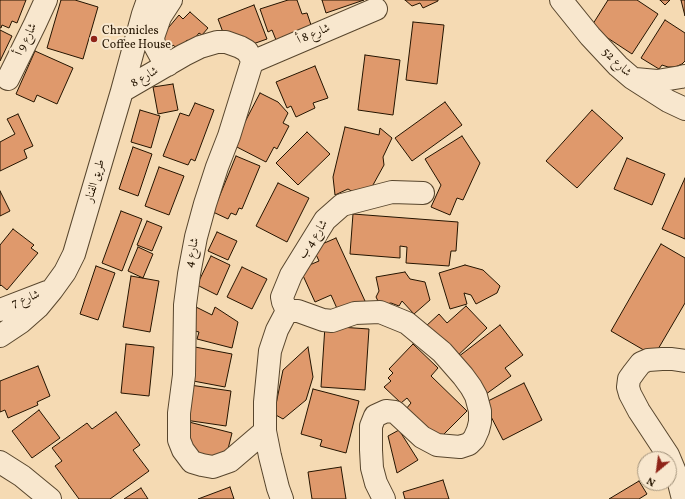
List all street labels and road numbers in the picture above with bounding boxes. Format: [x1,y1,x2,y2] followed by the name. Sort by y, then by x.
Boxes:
[13,21,41,59] street label: شارع 9 أ
[295,22,333,48] street label: شارع 8 أ
[598,46,634,80] street label: شارع 52
[129,64,161,92] street label: شارع 8
[83,158,109,204] street label: طريق الفنار
[296,218,332,262] street label: شارع 4 ب
[183,237,203,269] street label: شارع 4
[10,288,42,312] street label: شارع 7

